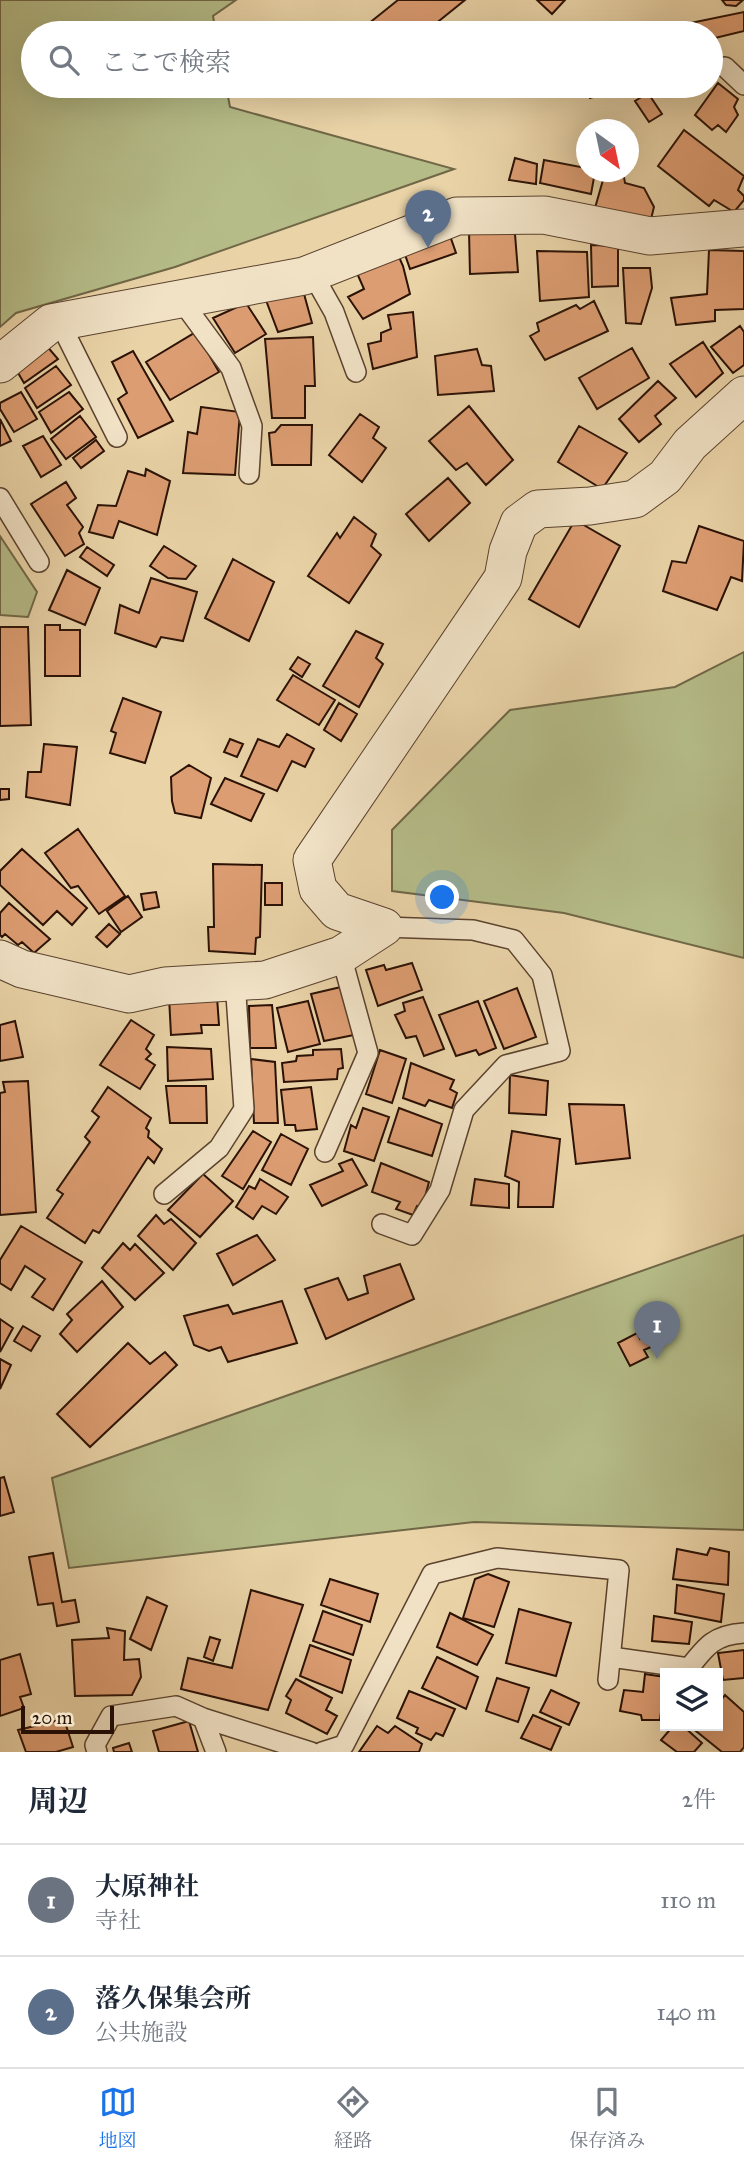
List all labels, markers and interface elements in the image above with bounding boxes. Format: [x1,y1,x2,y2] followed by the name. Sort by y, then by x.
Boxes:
[21,21,723,98] search box
[45,41,83,79] icon: search
[101,46,231,78] text: ここで検索
[576,119,639,182] north arrow
[405,190,451,248] pin: 2
[425,880,459,914] your location
[634,1301,680,1359] pin: 1
[660,1668,723,1731] map controls
[660,1668,723,1731] button: layers
[21,1703,114,1735] scale bar
[32,1706,73,1729] text: 20 m
[28,1783,88,1819] text: 周辺
[682,1785,716,1813] text: 2件
[95,1870,199,1902] text: 大原神社
[46,1886,56,1914] text: 1
[660,1886,716,1914] text: 110 m
[95,1906,141,1934] text: 寺社
[95,1982,251,2014] text: 落久保集会所
[45,1998,57,2026] text: 2
[656,1998,716,2026] text: 140 m
[95,2018,187,2046] text: 公共施設
[99,2083,137,2152] tab: 地図
[334,2083,372,2152] tab: 経路
[569,2083,645,2152] tab: 保存済み

